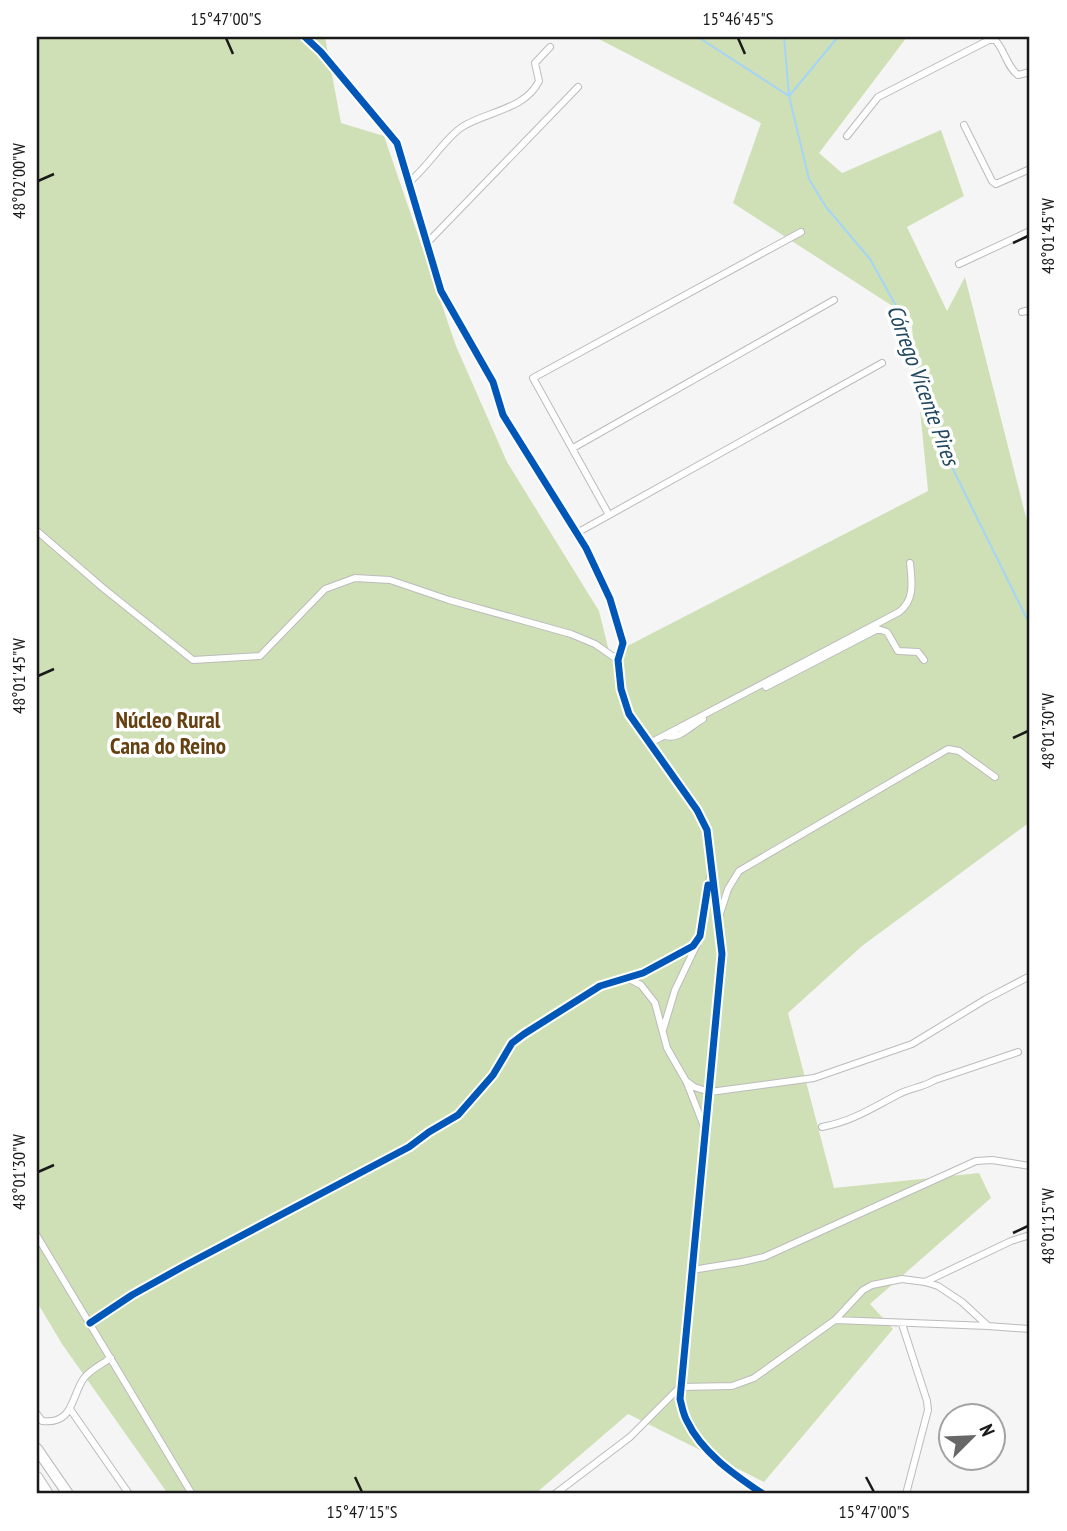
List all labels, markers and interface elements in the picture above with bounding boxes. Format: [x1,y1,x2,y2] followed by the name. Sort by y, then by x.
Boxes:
[191,7,262,30] text: 15°47'00"S
[703,7,774,30] text: 15°46'45"S
[7,143,30,219] text: 48°02'00"W
[1036,198,1059,274] text: 48°01'45"W
[881,301,967,471] water label: Córrego Vicente Pires
[7,638,30,714] text: 48°01'45"W
[1036,693,1059,769] text: 48°01'30"W
[110,705,226,760] district label: Núcleo Rural Cana do Reino
[7,1134,30,1210] text: 48°01'30"W
[1036,1188,1059,1264] text: 48°01'15"W
[937,1402,1007,1472] north arrow
[974,1421,1001,1440] text: N
[327,1500,398,1523] text: 15°47'15"S
[839,1500,910,1523] text: 15°47'00"S

